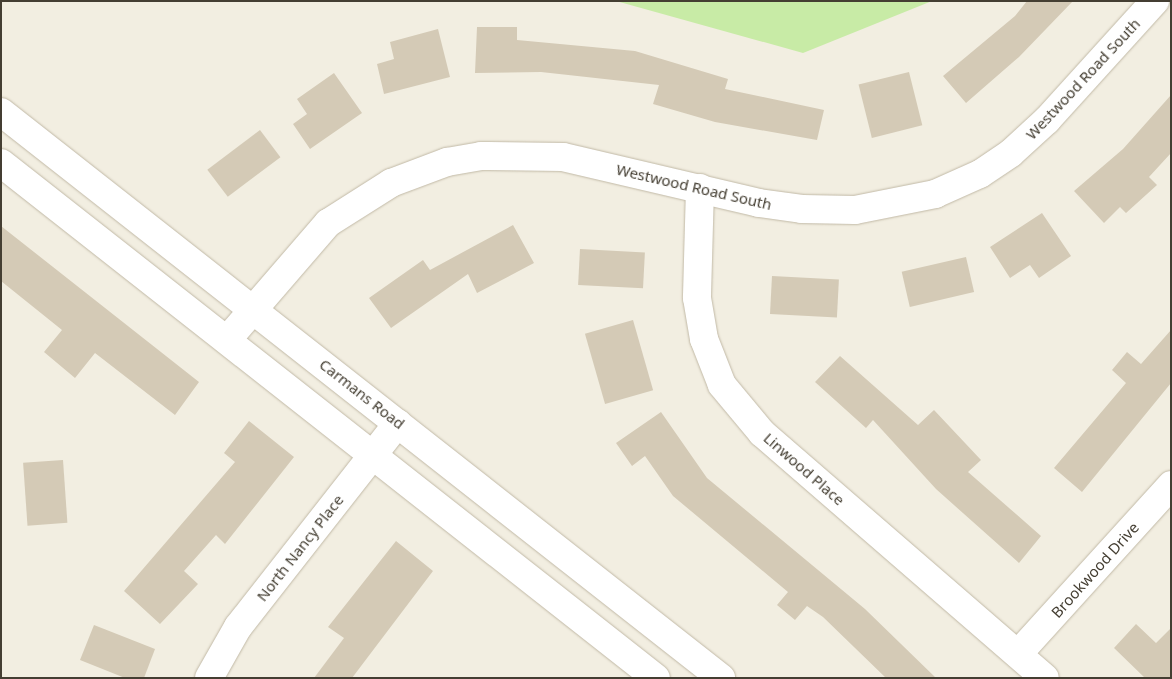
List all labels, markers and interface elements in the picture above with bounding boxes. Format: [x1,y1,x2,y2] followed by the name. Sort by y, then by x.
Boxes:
[1022,15,1144,143] street label: Westwood Road South
[615,160,773,214] street label: Westwood Road South
[316,355,408,433] street label: Carmans Road
[760,429,848,509] street label: Linwood Place
[253,491,347,605] street label: North Nancy Place
[1048,519,1142,621] street label: Brookwood Drive

